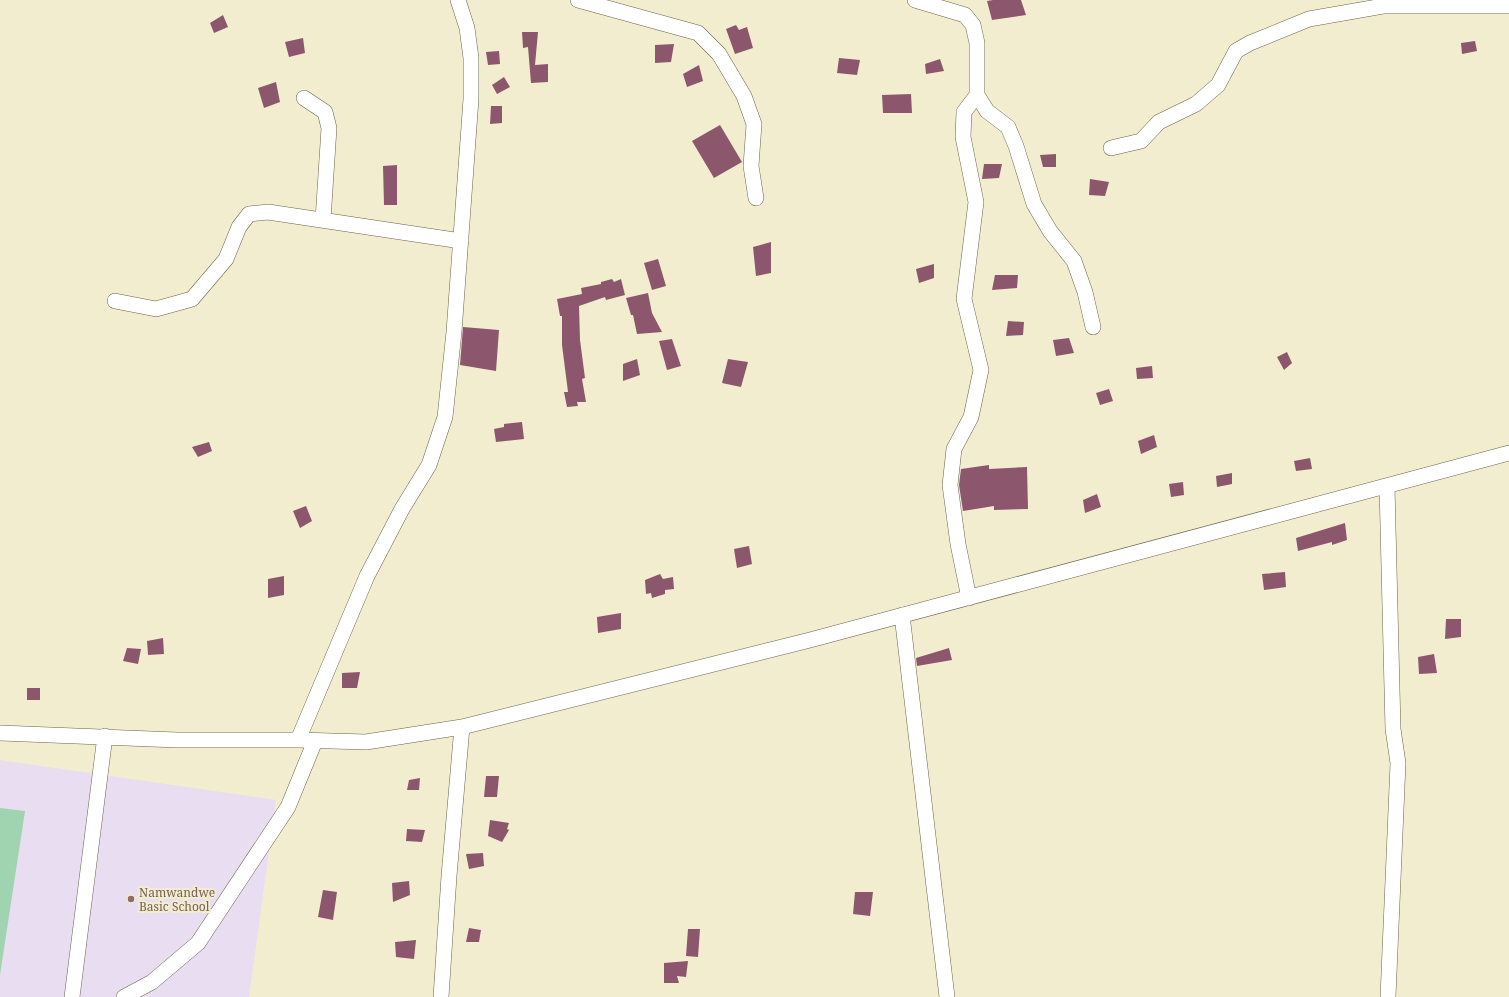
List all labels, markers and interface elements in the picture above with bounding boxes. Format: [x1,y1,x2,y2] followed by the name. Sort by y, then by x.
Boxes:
[139,884,215,915] place label: Namwandwe Basic School
[126,894,136,904] marker: Namwandwe Basic School

